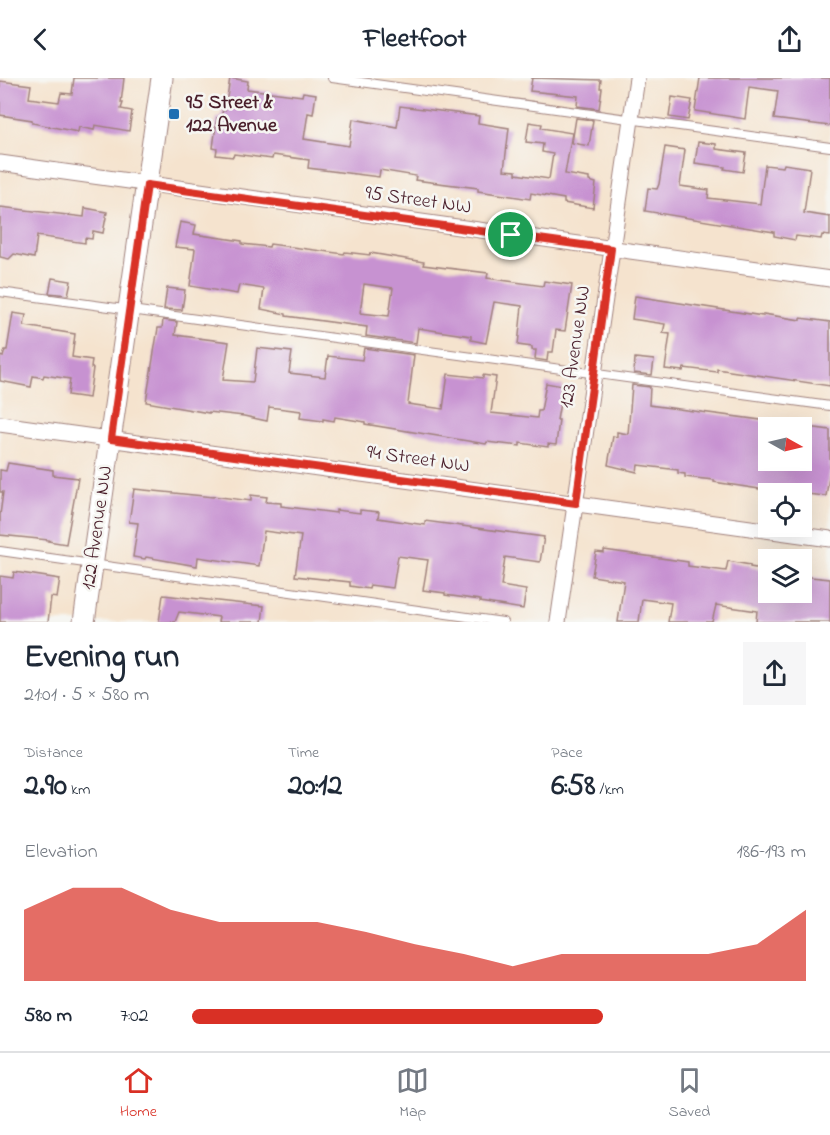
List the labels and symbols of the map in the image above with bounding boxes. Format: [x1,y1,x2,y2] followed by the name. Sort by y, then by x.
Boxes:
[185,89,278,141] place label: 95 Street & 122 Avenue
[167,107,181,121] marker: 95 Street & 122 Avenue
[363,179,473,223] street label: 95 Street NW
[485,209,536,260] pin
[553,284,599,410] street label: 123 Avenue NW
[758,417,812,471] north arrow
[365,438,471,482] street label: 94 Street NW
[75,464,121,592] street label: 122 Avenue NW

